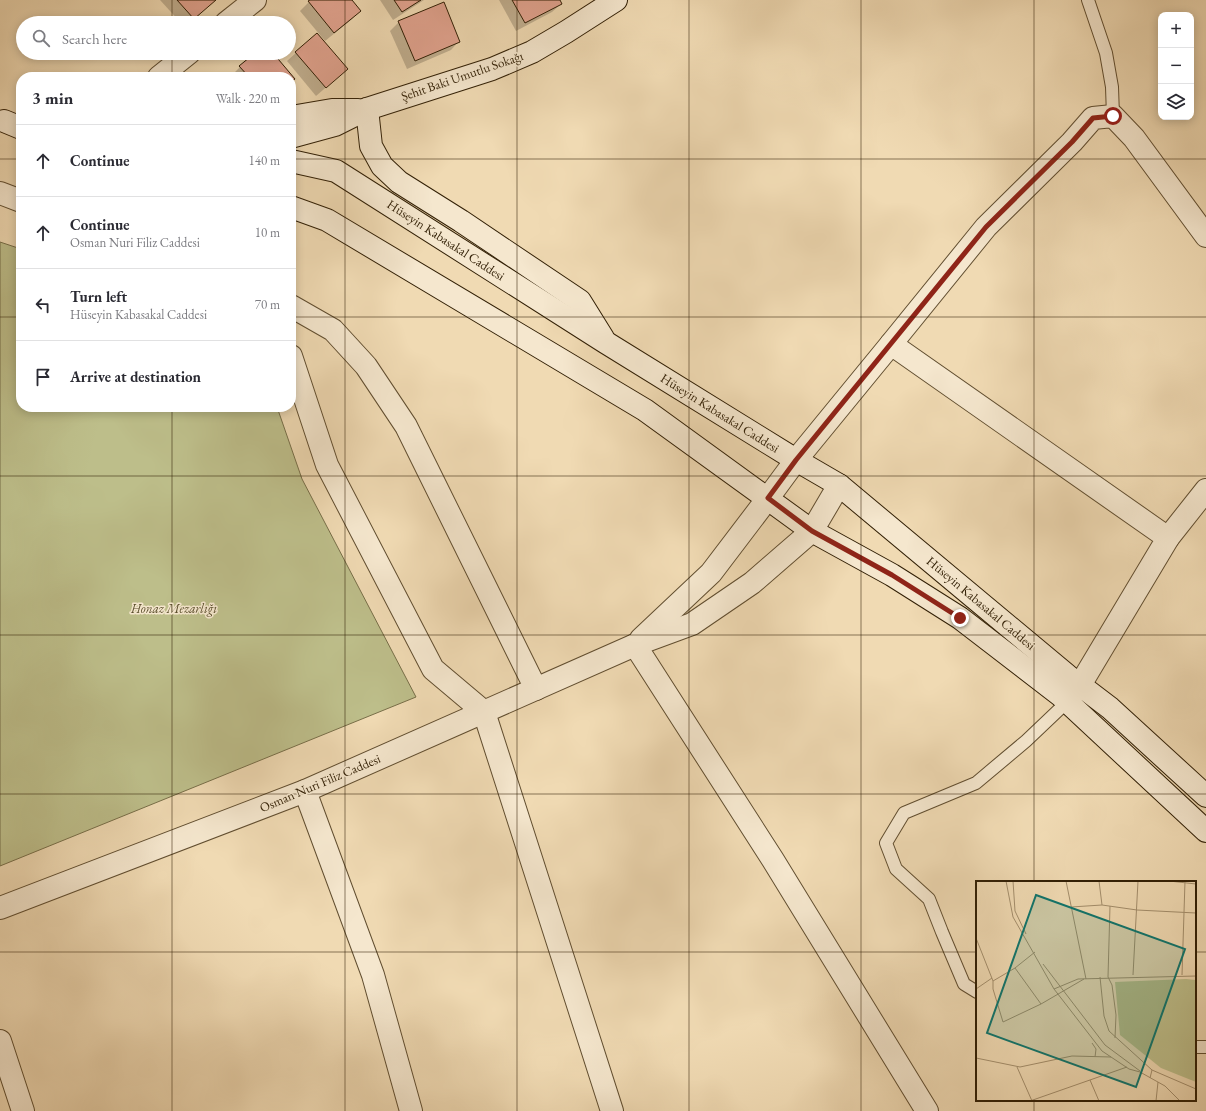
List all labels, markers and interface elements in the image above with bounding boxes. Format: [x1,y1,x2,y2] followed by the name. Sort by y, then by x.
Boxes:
[1158,12,1194,120] map controls
[1158,12,1194,48] button: +
[16,16,296,60] search box
[30,27,52,49] icon: search
[62,29,127,48] text: Search here
[399,47,525,105] street label: Şehit Baki Umutlu Sokağı
[1158,48,1194,84] button: −
[1158,84,1194,120] button: layers
[32,87,73,109] text: 3 min
[216,90,280,107] text: Walk · 220 m
[1104,107,1122,125] route start
[32,150,54,172] icon: ahead
[70,151,130,170] text: Continue
[249,152,280,169] text: 140 m
[384,196,508,284] street label: Hüseyin Kabasakal Caddesi
[70,215,130,234] text: Continue
[32,222,54,244] icon: ahead
[255,224,280,241] text: 10 m
[70,234,200,251] text: Osman Nuri Filiz Caddesi
[70,287,127,306] text: Turn left
[32,294,54,316] icon: left
[255,296,280,313] text: 70 m
[70,306,207,323] text: Hüseyin Kabasakal Caddesi
[32,366,54,388] icon: arrive
[70,367,201,386] text: Arrive at destination
[657,369,783,457] street label: Hüseyin Kabasakal Caddesi
[923,552,1039,654] street label: Hüseyin Kabasakal Caddesi
[130,600,217,617] park label: Honaz Mezarlığı
[951,609,969,627] route end
[257,750,383,816] street label: Osman Nuri Filiz Caddesi
[976,881,1196,1101] inset map

